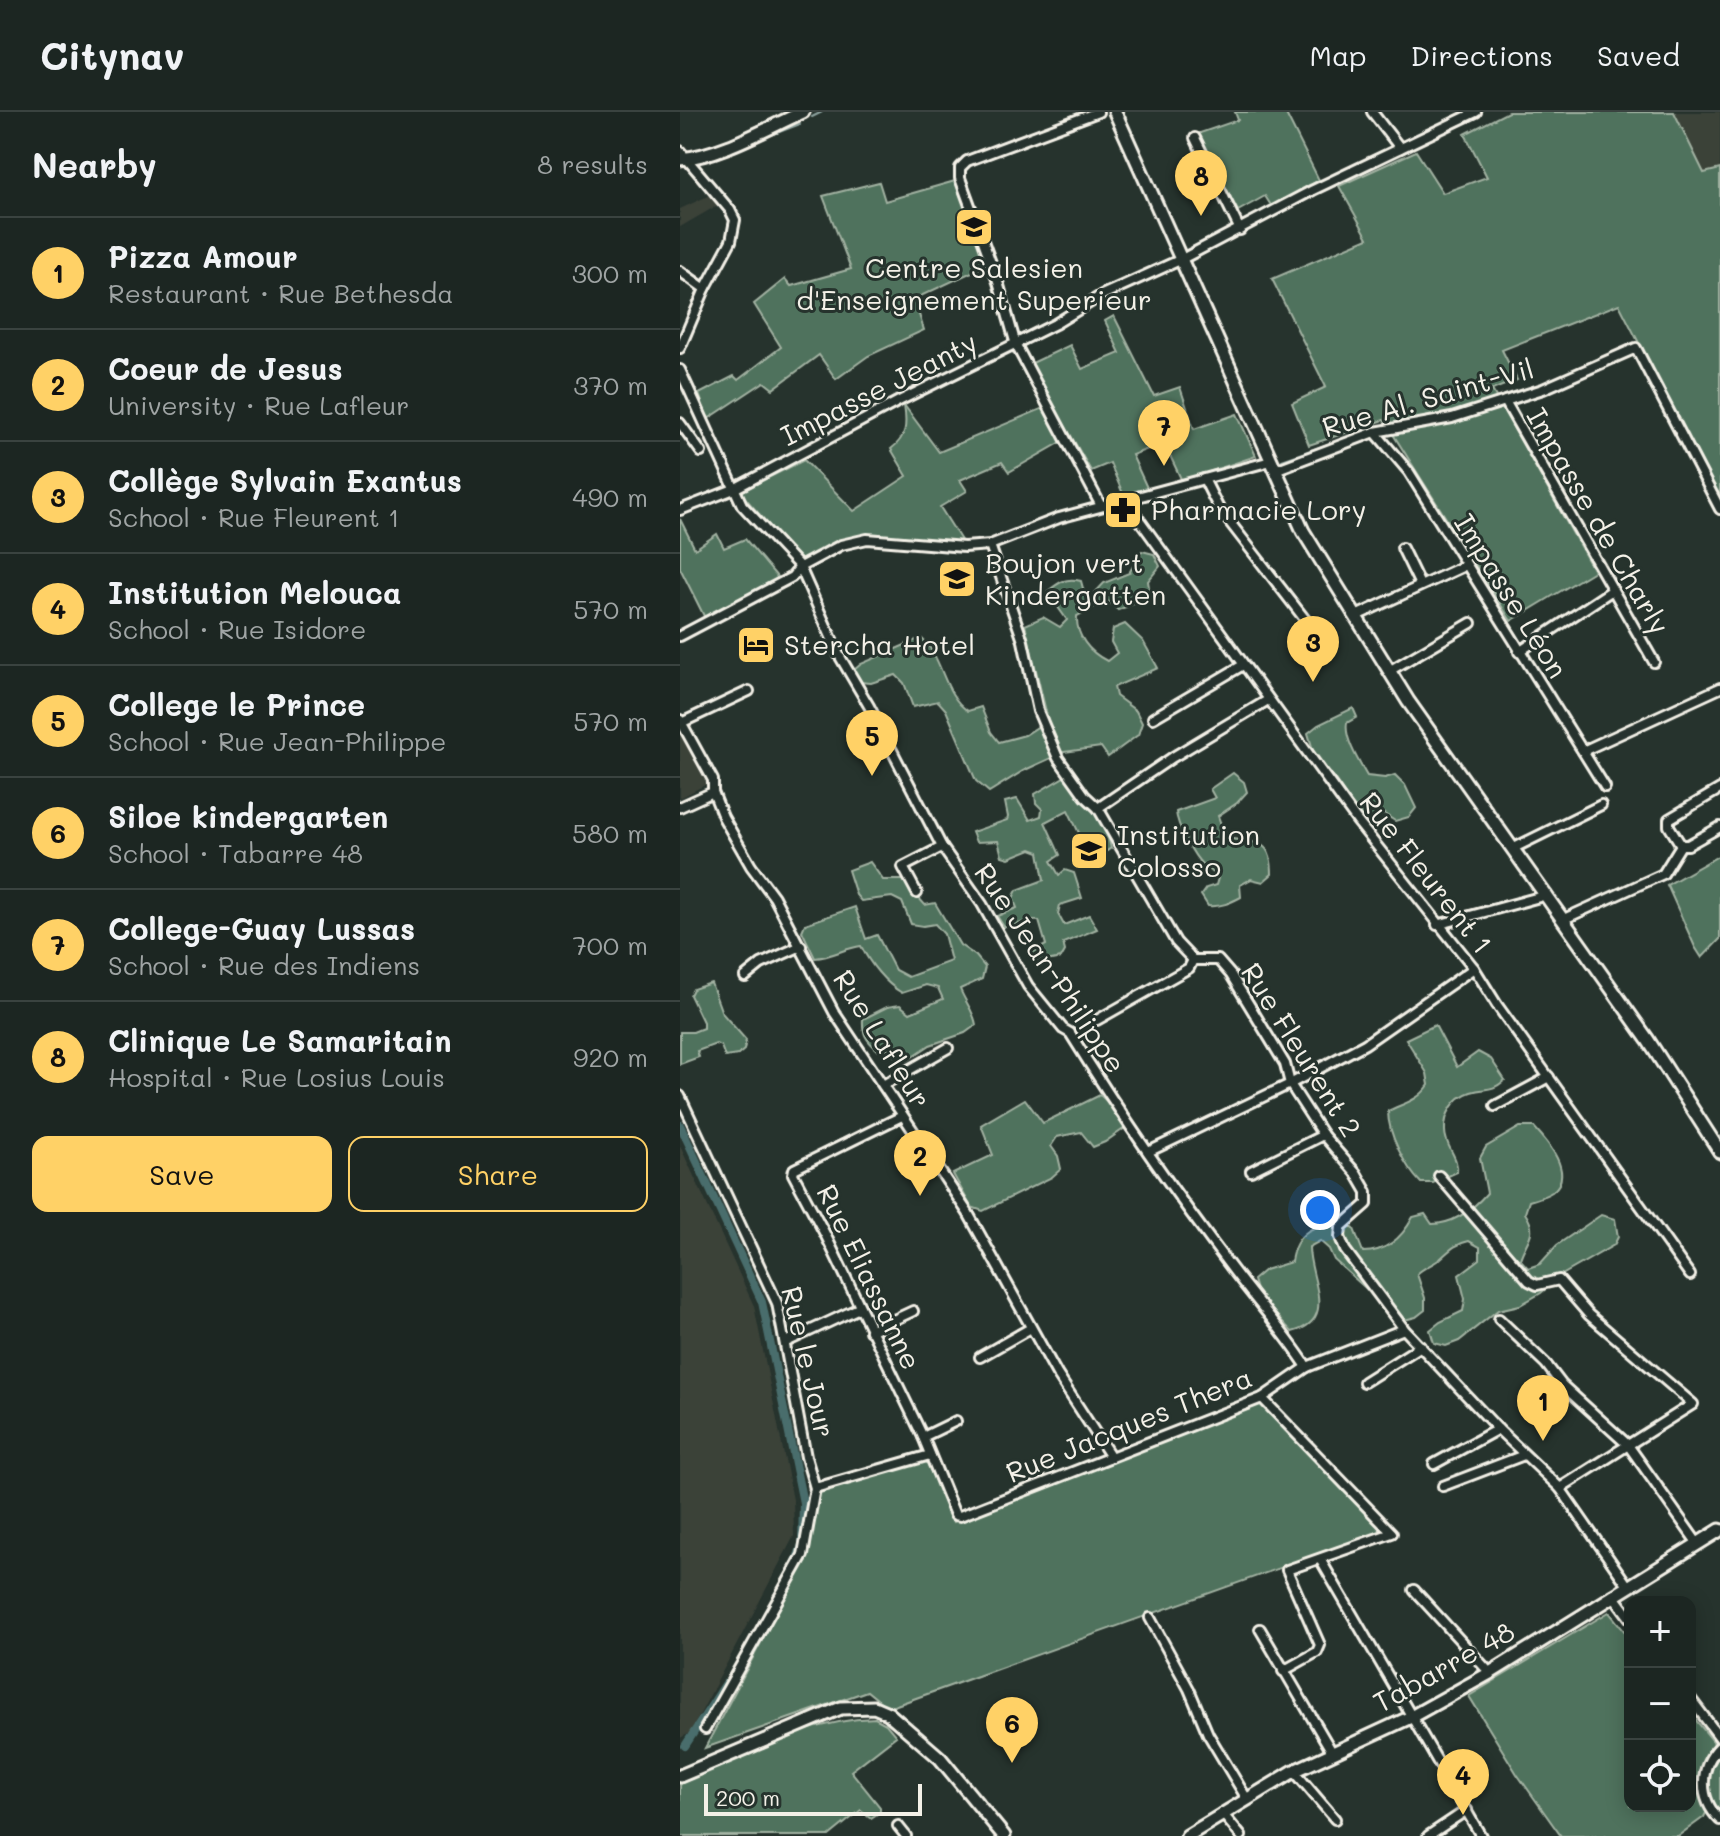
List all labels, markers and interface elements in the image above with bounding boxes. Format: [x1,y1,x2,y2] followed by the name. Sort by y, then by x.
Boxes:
[40,30,184,80] text: Citynav
[1310,37,1367,73] text: Map
[1411,37,1553,73] text: Directions
[1597,37,1680,73] text: Saved
[32,142,157,187] text: Nearby
[537,147,648,181] text: 8 results
[1175,150,1227,216] pin: 8
[953,206,995,248] school or university icon: Centre Salesien d'Enseignement Superieur
[108,236,298,276] text: Pizza Amour
[796,249,1152,317] place label: Centre Salesien d'Enseignement Superieur
[52,256,64,290] text: 1
[572,256,648,290] text: 300 m
[108,276,453,310] text: Restaurant · Rue Bethesda
[774,323,983,453] street label: Impasse Jeanty
[108,348,343,388] text: Coeur de Jesus
[1318,350,1538,444] street label: Rue Al. Saint-Vil
[51,368,65,402] text: 2
[573,368,648,402] text: 370 m
[108,388,409,422] text: University · Rue Lafleur
[1138,400,1190,466] pin: 7
[1519,401,1678,640] street label: Impasse de Charly
[108,460,462,500] text: Collège Sylvain Exantus
[50,480,66,514] text: 3
[572,480,648,514] text: 490 m
[1102,489,1144,531] pharmacy icon: Pharmacie Lory
[1151,491,1367,527] place label: Pharmacie Lory
[108,500,400,534] text: School · Rue Fleurent 1
[1447,507,1577,684] street label: Impasse Léon
[985,544,1166,612] place label: Boujon vert Kindergatten
[936,558,978,600] school or university icon: Boujon vert Kindergatten
[108,572,401,612] text: Institution Melouca
[50,592,66,626] text: 4
[573,592,648,626] text: 570 m
[108,612,366,646] text: School · Rue Isidore
[1287,616,1339,682] pin: 3
[735,624,777,666] hotel icon: Stercha Hotel
[784,626,975,662] place label: Stercha Hotel
[108,684,365,724] text: College le Prince
[50,704,66,738] text: 5
[573,704,648,738] text: 570 m
[846,710,898,776] pin: 5
[108,724,446,758] text: School · Rue Jean-Philippe
[1352,784,1501,961] street label: Rue Fleurent 1
[108,796,388,836] text: Siloe kindergarten
[50,816,66,850] text: 6
[572,816,648,850] text: 580 m
[1117,816,1260,884] place label: Institution Colosso
[1068,830,1110,872] school or university icon: Institution Colosso
[108,836,363,870] text: School · Tabarre 48
[967,855,1135,1079] street label: Rue Jean-Philippe
[108,908,415,948] text: College-Guay Lussas
[51,928,65,962] text: 7
[572,928,648,962] text: 700 m
[108,948,420,982] text: School · Rue des Indiens
[1234,956,1370,1143] street label: Rue Fleurent 2
[826,963,940,1114] street label: Rue Lafleur
[108,1020,451,1060] text: Clinique Le Samaritain
[50,1040,66,1074] text: 8
[573,1040,648,1074] text: 920 m
[108,1060,445,1094] text: Hospital · Rue Losius Louis
[894,1130,946,1196] pin: 2
[32,1136,332,1212] button: Save
[348,1136,648,1212] button: Share
[810,1178,930,1375] street label: Rue Eliassanne
[1300,1190,1340,1230] your location
[774,1283,844,1441] street label: Rue le Jour
[1000,1358,1257,1490] street label: Rue Jacques Thera
[1517,1375,1569,1441] pin: 1
[1624,1596,1696,1812] map controls
[1624,1596,1696,1668] button: +
[1367,1613,1521,1720] street label: Tabarre 48
[1624,1668,1696,1740] button: −
[986,1697,1038,1763] pin: 6
[1624,1740,1696,1812] button: locate
[1437,1749,1489,1815] pin: 4
[704,1780,922,1816] scale bar
[716,1783,780,1812] text: 200 m

